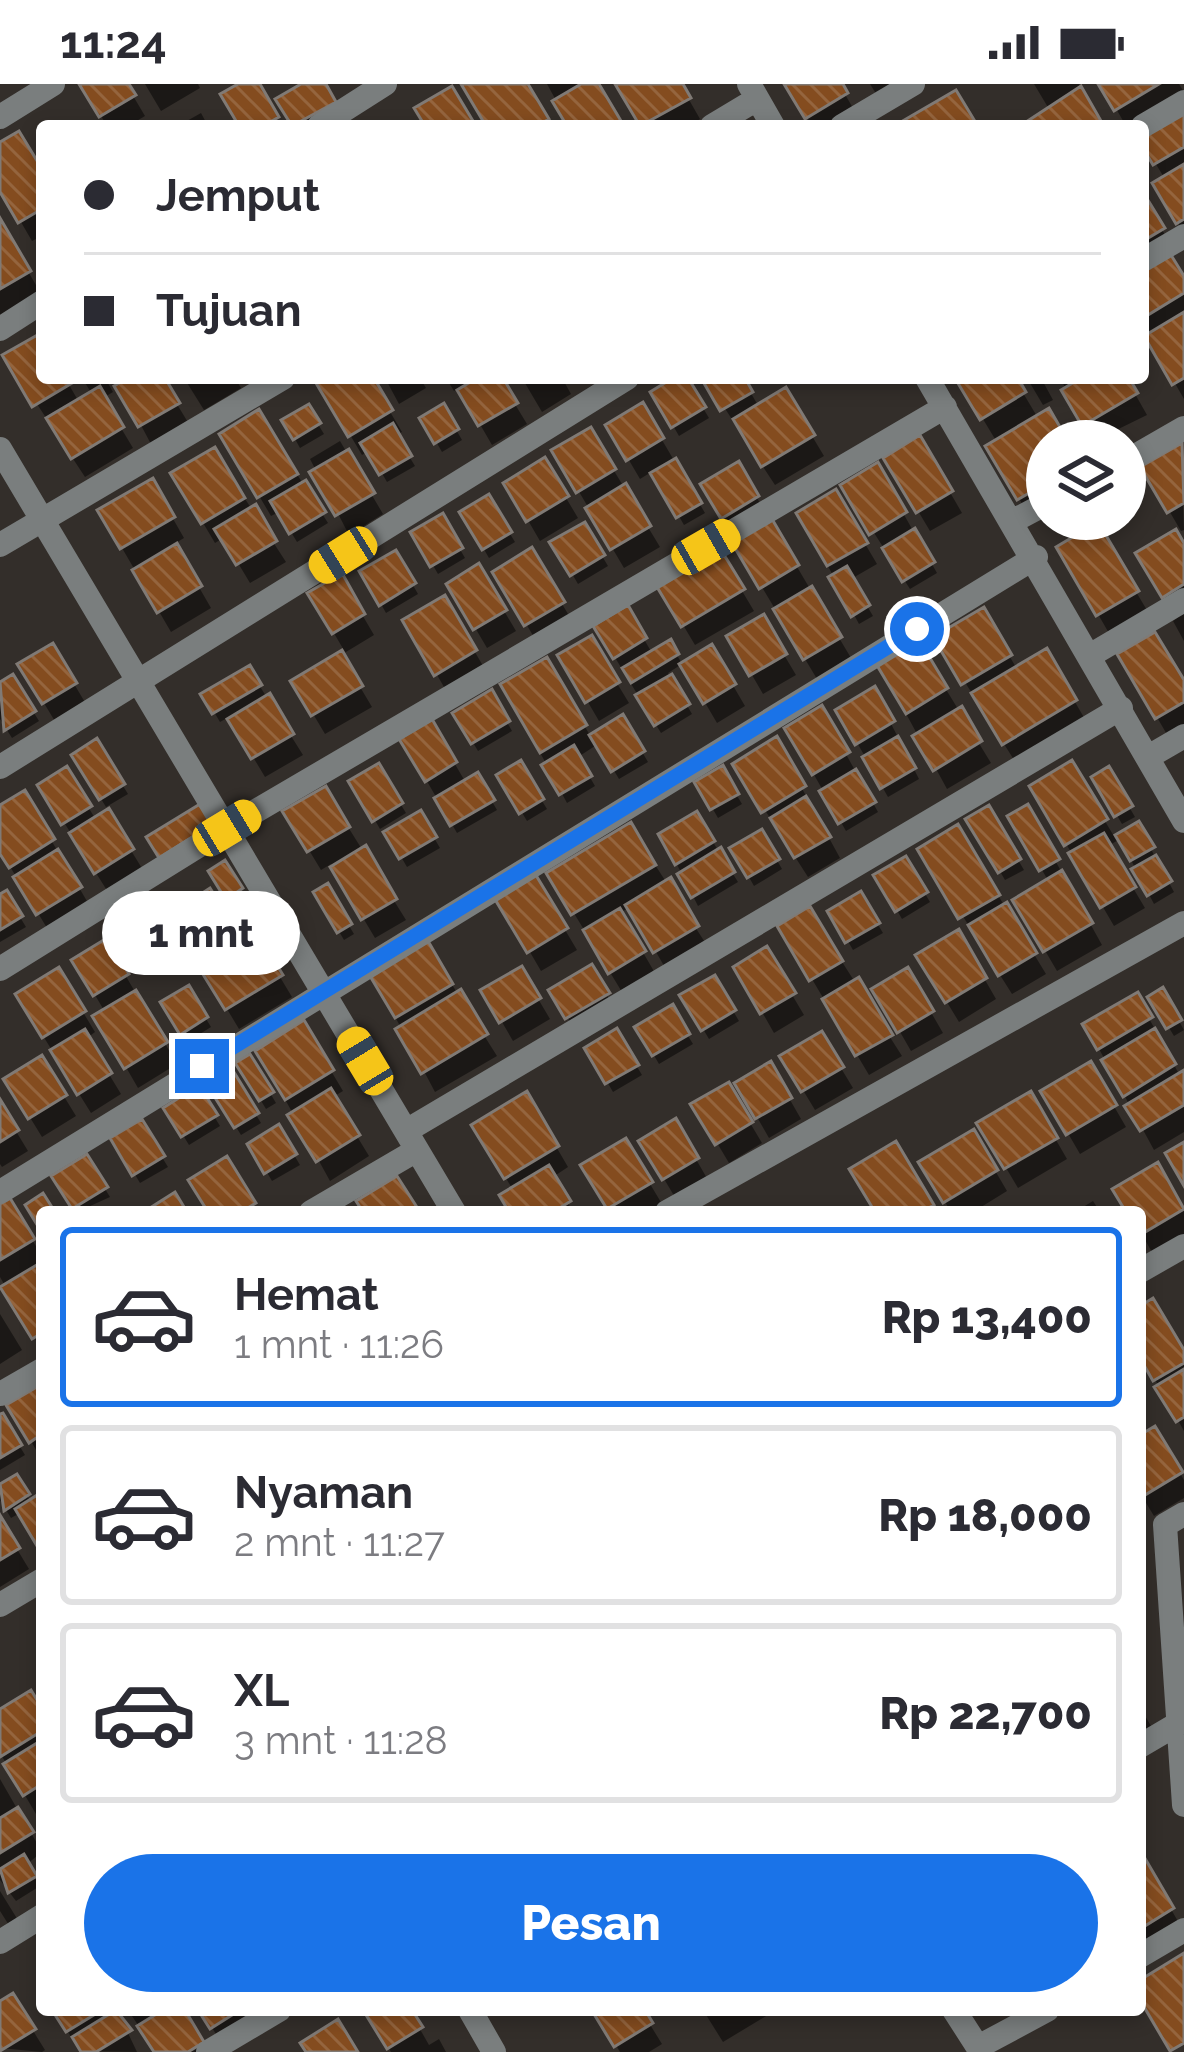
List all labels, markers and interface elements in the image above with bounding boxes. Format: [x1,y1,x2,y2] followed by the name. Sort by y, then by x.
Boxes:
[60,16,167,69] text: 11:24
[156,169,320,222] text: Jemput
[156,284,302,337] text: Tujuan
[1026,420,1146,540] map controls
[1026,420,1146,540] button: layers
[666,513,746,581] car
[303,521,383,589] car
[890,602,944,656] route start
[187,794,267,862] car
[103,892,301,976] callout: 1 mnt
[148,910,254,956] text: 1 mnt
[331,1021,399,1101] car
[175,1039,229,1093] route end
[90,1263,198,1371] icon: car
[234,1268,379,1321] text: Hemat
[882,1291,1092,1344] text: Rp 13,400
[234,1321,444,1367] text: 1 mnt · 11:26
[90,1461,198,1569] icon: car
[234,1466,413,1519] text: Nyaman
[878,1489,1092,1542] text: Rp 18,000
[234,1519,445,1565] text: 2 mnt · 11:27
[90,1659,198,1767] icon: car
[234,1664,289,1717] text: XL
[879,1687,1092,1740] text: Rp 22,700
[234,1717,448,1763] text: 3 mnt · 11:28
[84,1854,1098,1992] button: Pesan

